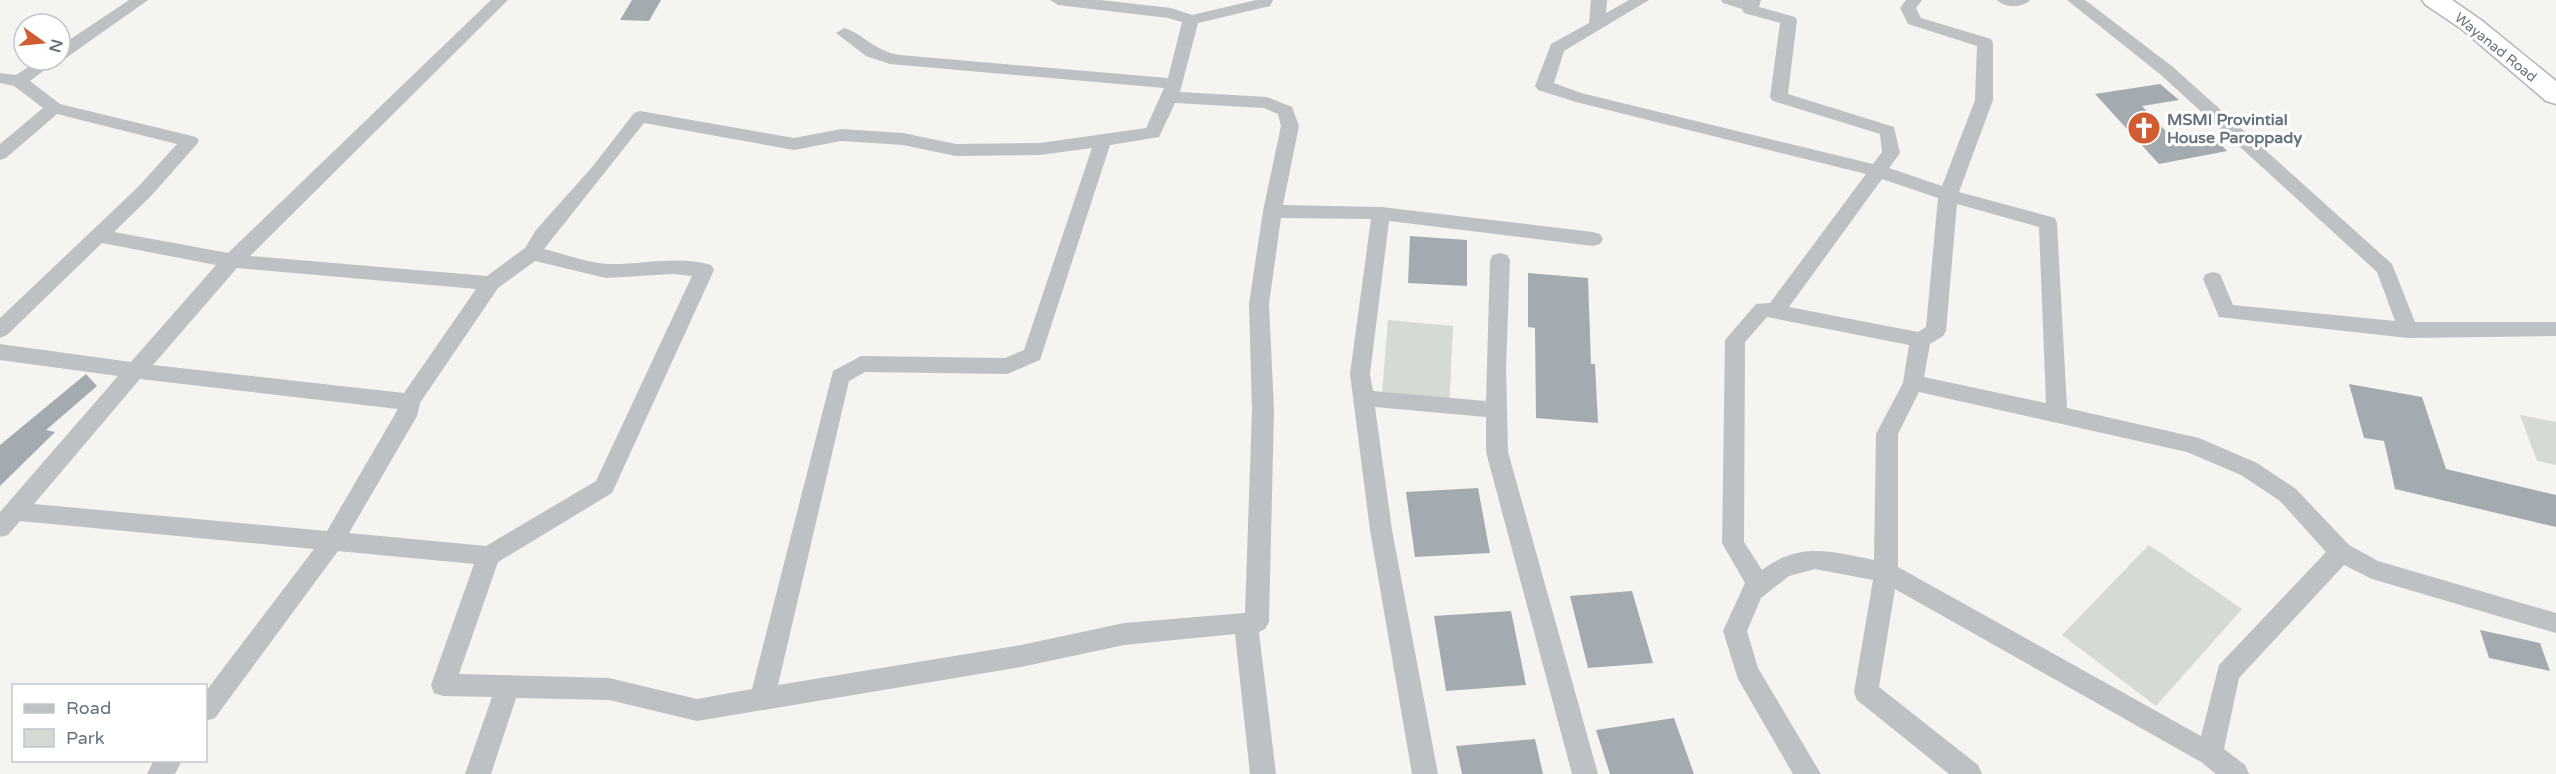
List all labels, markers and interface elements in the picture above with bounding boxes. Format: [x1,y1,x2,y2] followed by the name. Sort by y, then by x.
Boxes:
[2451,9,2540,86] street label: Wayanad Road
[12,12,72,72] north arrow
[44,37,67,54] text: N
[2126,110,2162,146] church icon: MSMI Provintial House Paroppady
[2167,110,2302,148] place label: MSMI Provintial House Paroppady
[12,684,207,762] legend
[66,697,111,719] text: Road
[66,727,105,749] text: Park

